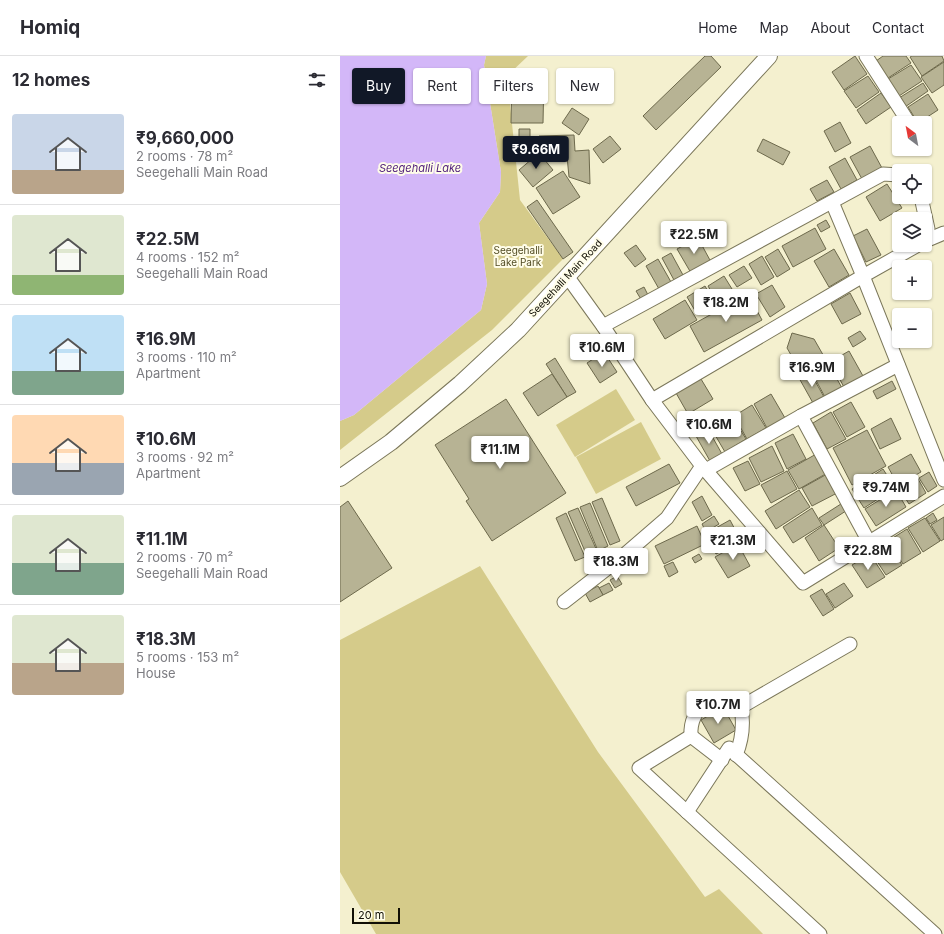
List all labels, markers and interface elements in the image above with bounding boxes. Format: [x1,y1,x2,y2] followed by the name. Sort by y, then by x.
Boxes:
[20,16,80,39] text: Homiq
[698,19,737,36] text: Home
[759,19,789,36] text: Map
[811,19,850,36] text: About
[872,19,924,36] text: Contact
[352,68,405,104] chip: Buy
[413,68,471,104] chip: Rent
[479,68,548,104] chip: Filters
[556,68,614,104] chip: New
[306,69,328,91] icon: filters
[12,70,90,90] text: 12 homes
[892,116,932,156] north arrow
[892,116,932,348] map controls
[136,128,234,148] text: ₹9,660,000
[44,130,92,178] icon: home
[503,136,569,170] pin: ₹9.66M
[512,141,560,157] text: ₹9.66M
[136,148,233,164] text: 2 rooms · 78 m²
[379,161,461,175] water label: Seegehalli Lake
[136,164,268,180] text: Seegehalli Main Road
[892,164,932,204] button: locate
[892,212,932,252] button: layers
[661,221,727,255] pin: ₹22.5M
[670,226,718,242] text: ₹22.5M
[136,229,199,249] text: ₹22.5M
[44,231,92,279] icon: home
[526,237,604,319] street label: Seegehalli Main Road
[494,244,542,268] park label: Seegehalli Lake Park
[136,249,240,265] text: 4 rooms · 152 m²
[892,260,932,300] button: +
[136,265,268,281] text: Seegehalli Main Road
[693,289,759,323] pin: ₹18.2M
[703,294,749,310] text: ₹18.2M
[892,308,932,348] button: −
[136,329,196,349] text: ₹16.9M
[44,331,92,379] icon: home
[569,334,635,368] pin: ₹10.6M
[579,339,625,355] text: ₹10.6M
[136,349,237,365] text: 3 rooms · 110 m²
[779,354,845,388] pin: ₹16.9M
[789,359,835,375] text: ₹16.9M
[136,365,201,381] text: Apartment
[676,411,742,445] pin: ₹10.6M
[686,416,732,432] text: ₹10.6M
[136,429,196,449] text: ₹10.6M
[44,431,92,479] icon: home
[467,436,533,470] pin: ₹11.1M
[480,441,520,457] text: ₹11.1M
[136,449,234,465] text: 3 rooms · 92 m²
[136,465,201,481] text: Apartment
[853,474,919,508] pin: ₹9.74M
[862,479,910,495] text: ₹9.74M
[700,527,766,561] pin: ₹21.3M
[136,529,188,549] text: ₹11.1M
[44,531,92,579] icon: home
[710,532,756,548] text: ₹21.3M
[835,537,901,571] pin: ₹22.8M
[844,542,892,558] text: ₹22.8M
[583,548,649,582] pin: ₹18.3M
[136,549,233,565] text: 2 rooms · 70 m²
[593,553,639,569] text: ₹18.3M
[136,565,268,581] text: Seegehalli Main Road
[136,629,196,649] text: ₹18.3M
[44,631,92,679] icon: home
[136,649,239,665] text: 5 rooms · 153 m²
[136,665,176,681] text: House
[685,691,751,725] pin: ₹10.7M
[695,696,741,712] text: ₹10.7M
[352,906,400,925] scale bar
[358,908,384,922] text: 20 m

